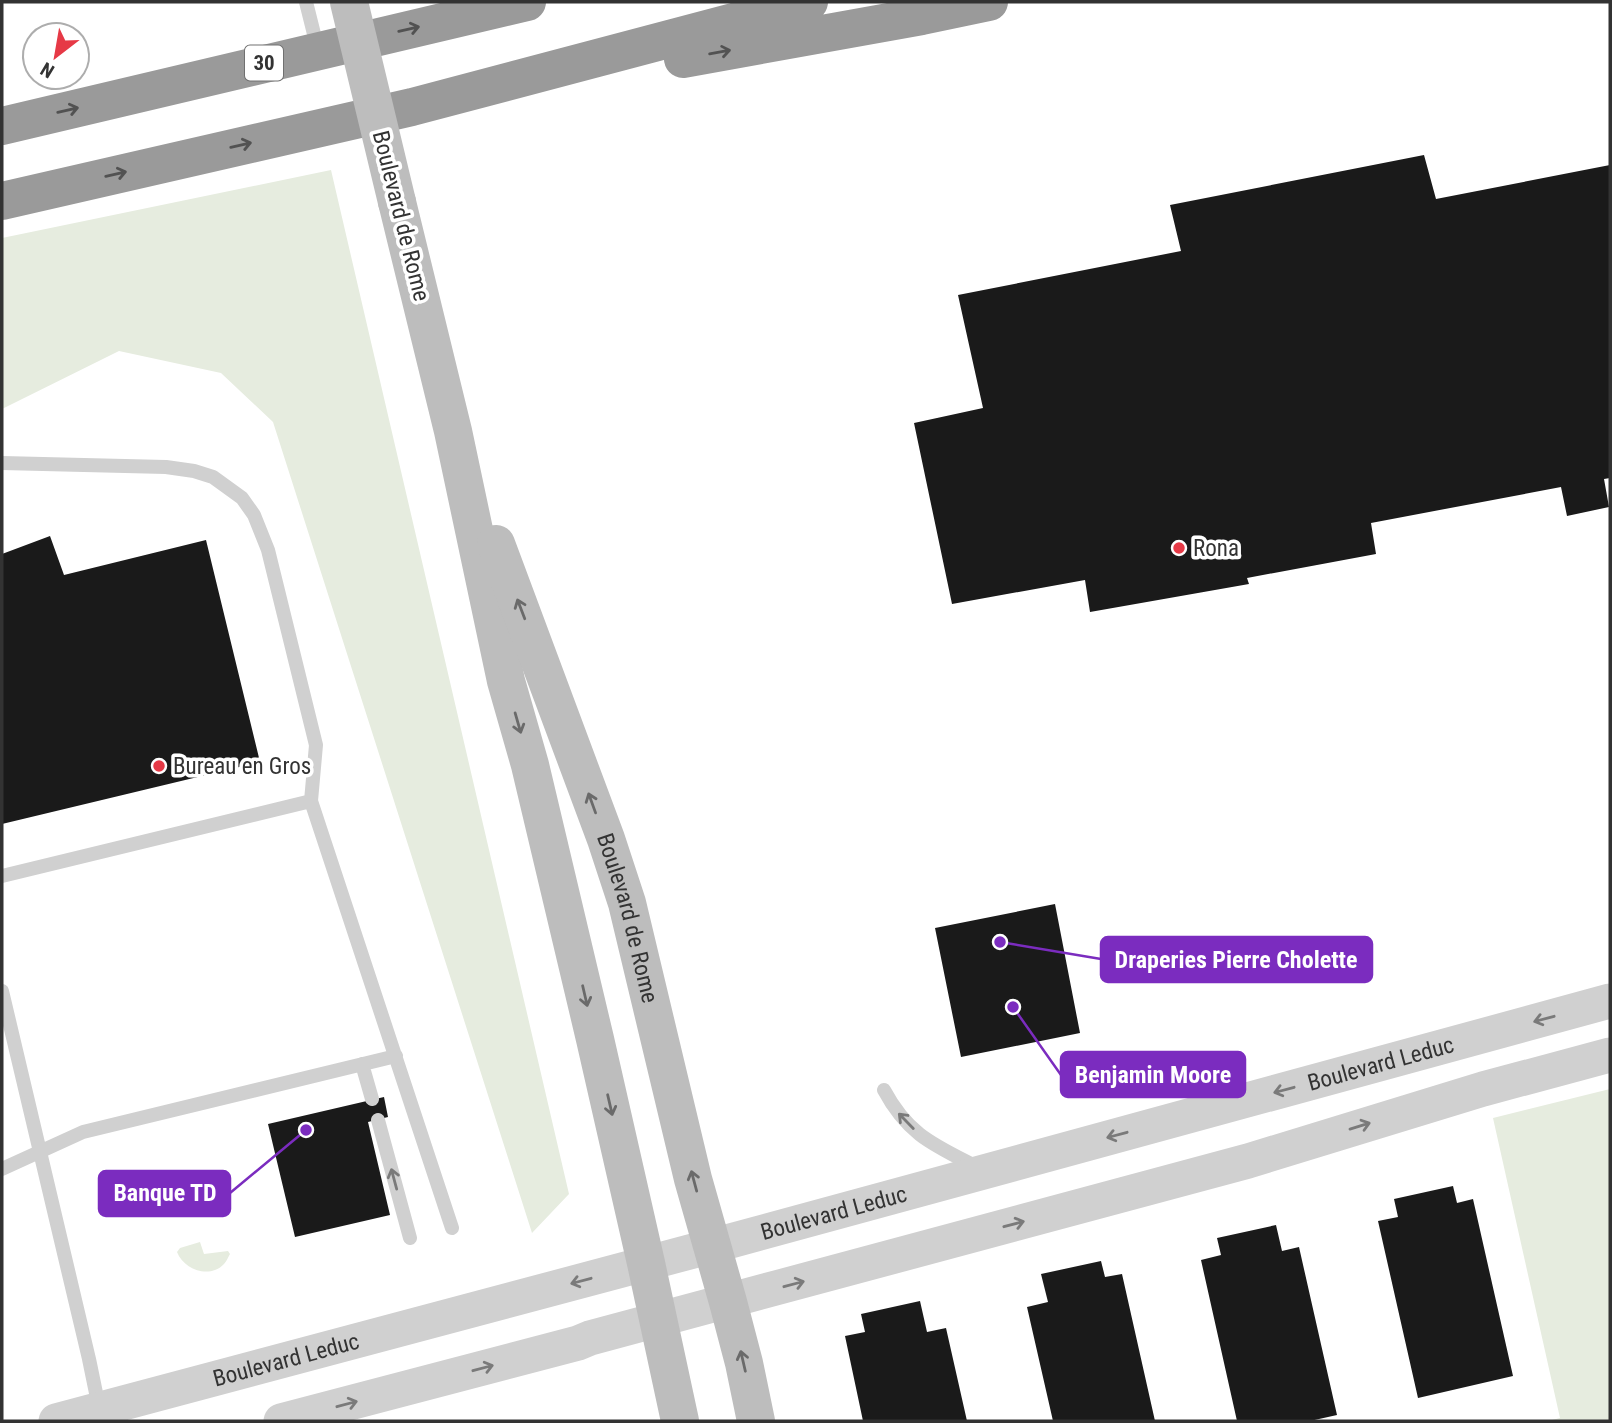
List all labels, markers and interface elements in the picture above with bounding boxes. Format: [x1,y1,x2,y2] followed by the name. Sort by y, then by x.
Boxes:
[21,21,91,91] north arrow
[397,22,420,36] one-way arrow
[708,45,731,58] one-way arrow
[245,46,283,80] road number: 30
[37,57,58,83] text: N
[56,103,79,116] one-way arrow
[367,128,435,304] street label: Boulevard de Rome
[229,138,252,152] one-way arrow
[104,167,127,180] one-way arrow
[1193,535,1239,562] place label: Rona
[1171,540,1187,556] marker: Rona
[513,598,526,620] one-way arrow
[512,711,525,733] one-way arrow
[173,753,311,780] place label: Bureau en Gros
[151,758,167,774] marker: Bureau en Gros
[585,792,598,814] one-way arrow
[592,830,664,1005] street label: Boulevard de Rome
[1101,937,1372,982] callout: Draperies Pierre Cholette
[1115,946,1357,974] text: Draperies Pierre Cholette
[579,984,592,1007] one-way arrow
[1534,1014,1556,1027] one-way arrow
[1305,1031,1457,1096] street label: Boulevard Leduc
[1061,1052,1245,1097] callout: Benjamin Moore
[1075,1061,1231,1089] text: Benjamin Moore
[1274,1085,1296,1098] one-way arrow
[604,1093,618,1116] one-way arrow
[897,1113,914,1130] one-way arrow
[1348,1119,1370,1132] one-way arrow
[1106,1129,1128,1142] one-way arrow
[387,1168,400,1191] one-way arrow
[687,1170,700,1193] one-way arrow
[99,1171,230,1216] callout: Banque TD
[113,1179,217,1207] text: Banque TD
[758,1180,910,1246] street label: Boulevard Leduc
[1002,1217,1024,1230] one-way arrow
[570,1275,592,1288] one-way arrow
[782,1277,805,1290] one-way arrow
[210,1327,362,1392] street label: Boulevard Leduc
[736,1350,749,1373] one-way arrow
[471,1361,493,1374] one-way arrow
[336,1396,358,1409] one-way arrow

